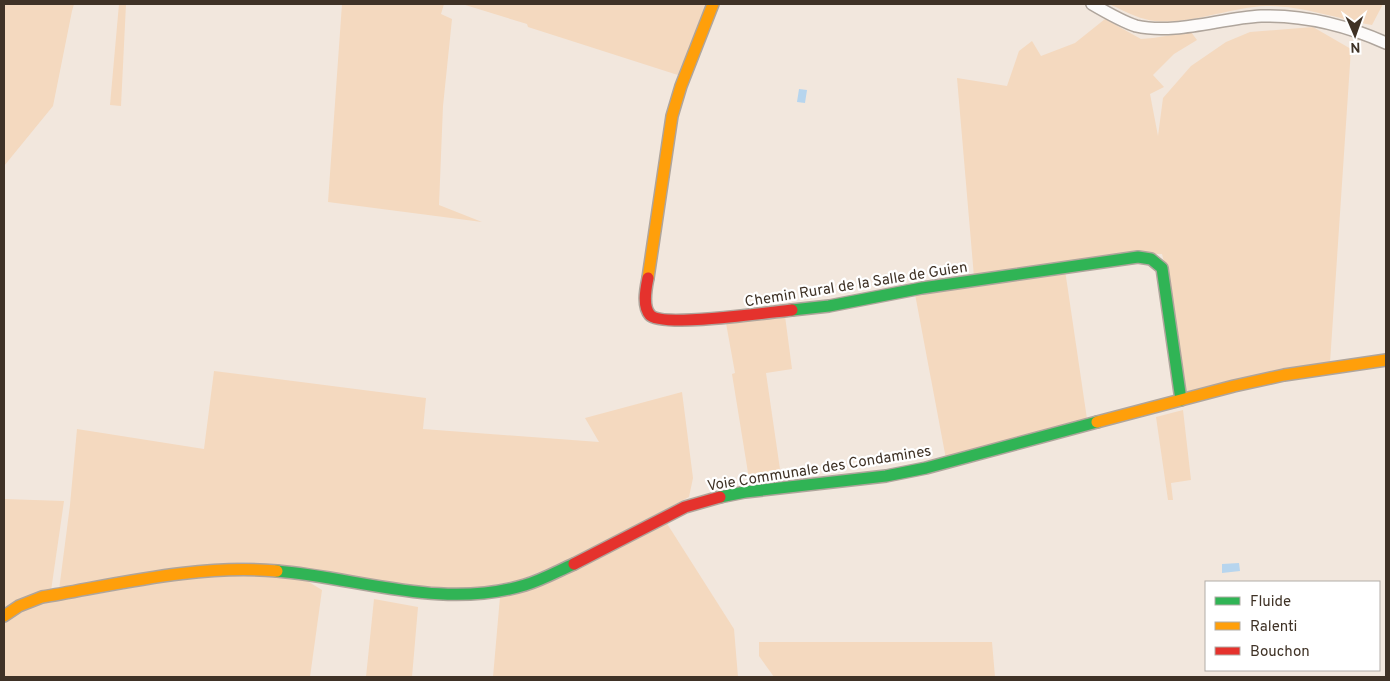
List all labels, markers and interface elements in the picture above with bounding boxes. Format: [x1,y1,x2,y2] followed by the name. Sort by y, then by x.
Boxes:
[1330,10,1380,60] north arrow
[1350,38,1361,55] text: N
[744,258,969,312] street label: Chemin Rural de la Salle de Guien
[706,442,933,497] street label: Voie Communale des Condamines
[1205,581,1380,671] legend
[1250,593,1291,612] text: Fluide
[1250,618,1297,637] text: Ralenti
[1250,643,1310,662] text: Bouchon

